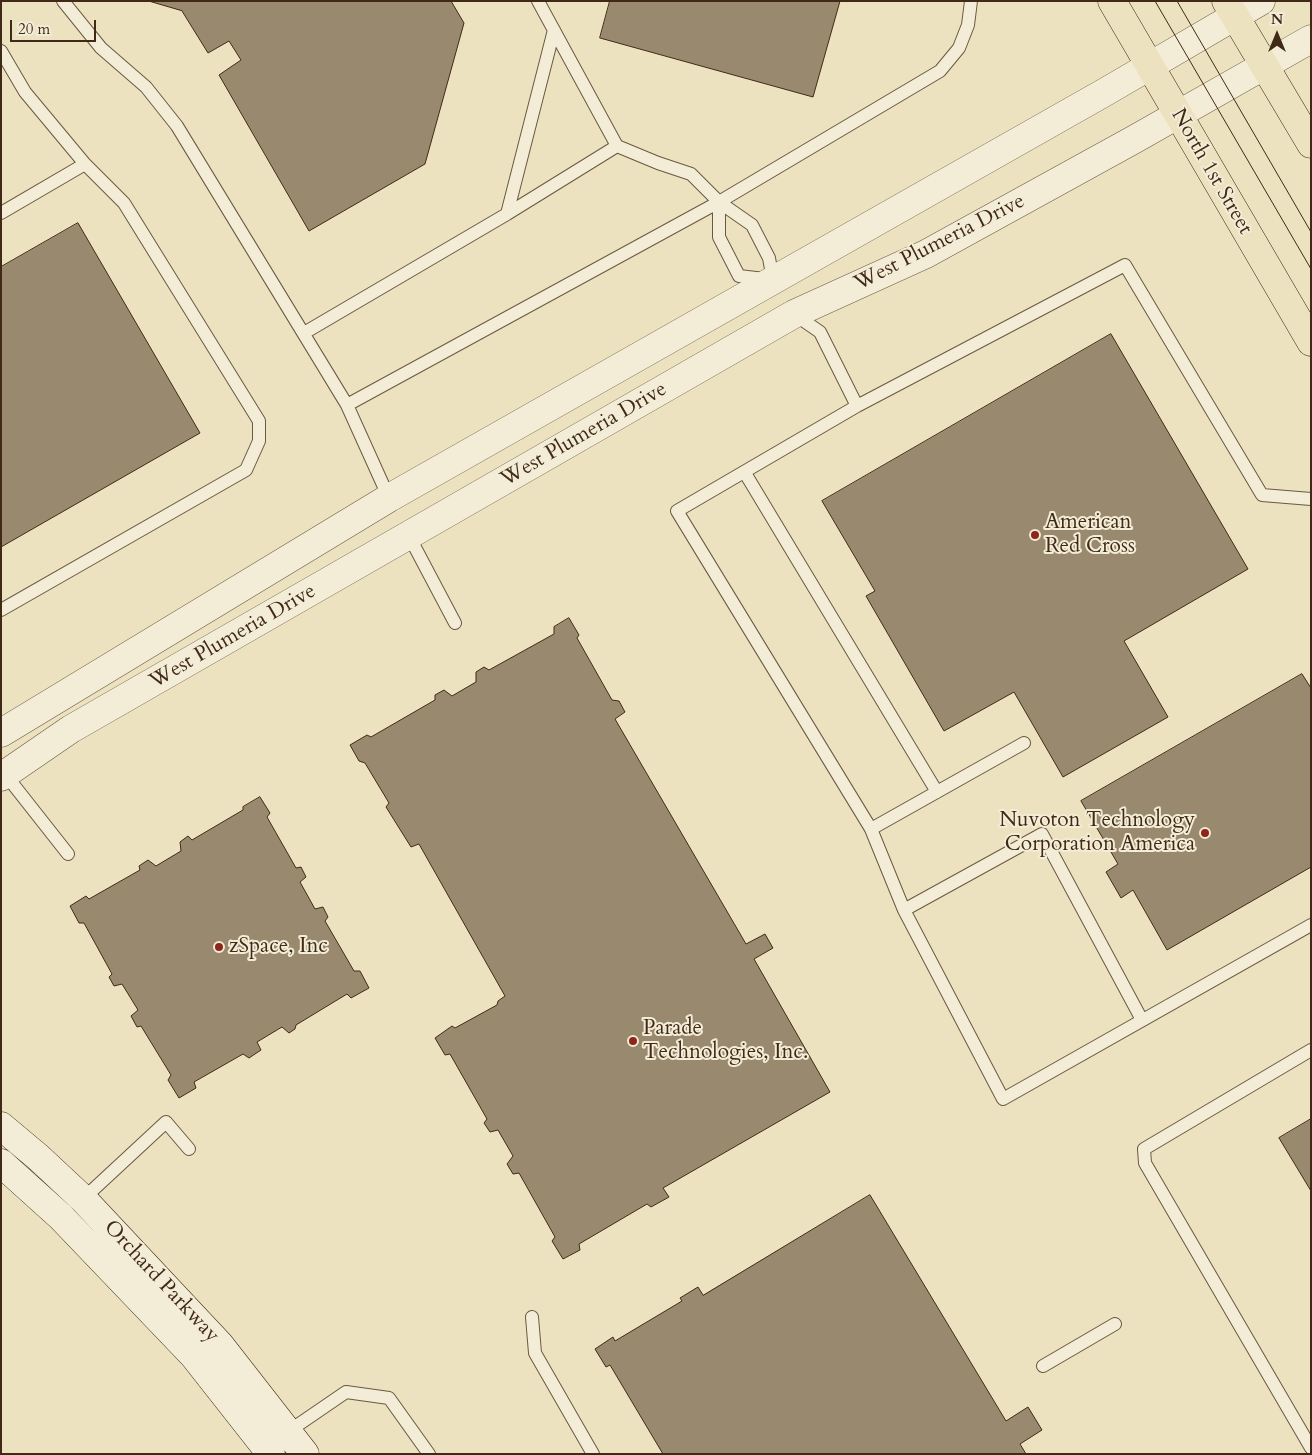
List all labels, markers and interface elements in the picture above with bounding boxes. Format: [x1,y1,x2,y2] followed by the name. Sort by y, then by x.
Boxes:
[12,10,99,42] scale bar
[1252,10,1302,60] north arrow
[1271,10,1283,29] text: N
[18,19,50,39] text: 20 m
[1165,105,1257,239] street label: North 1st Street
[851,189,1029,297] street label: West Plumeria Drive
[496,377,672,493] street label: West Plumeria Drive
[1045,510,1135,560] place label: American Red Cross
[1029,529,1041,541] marker: American Red Cross
[145,579,321,695] street label: West Plumeria Drive
[999,808,1195,858] place label: Nuvoton Technology Corporation America
[1199,827,1211,839] marker: Nuvoton Technology Corporation America
[229,934,328,960] place label: zSpace, Inc
[213,941,225,953] marker: zSpace, Inc
[643,1016,808,1066] place label: Parade Technologies, Inc.
[627,1035,639,1047] marker: Parade Technologies, Inc.
[98,1216,224,1348] street label: Orchard Parkway

